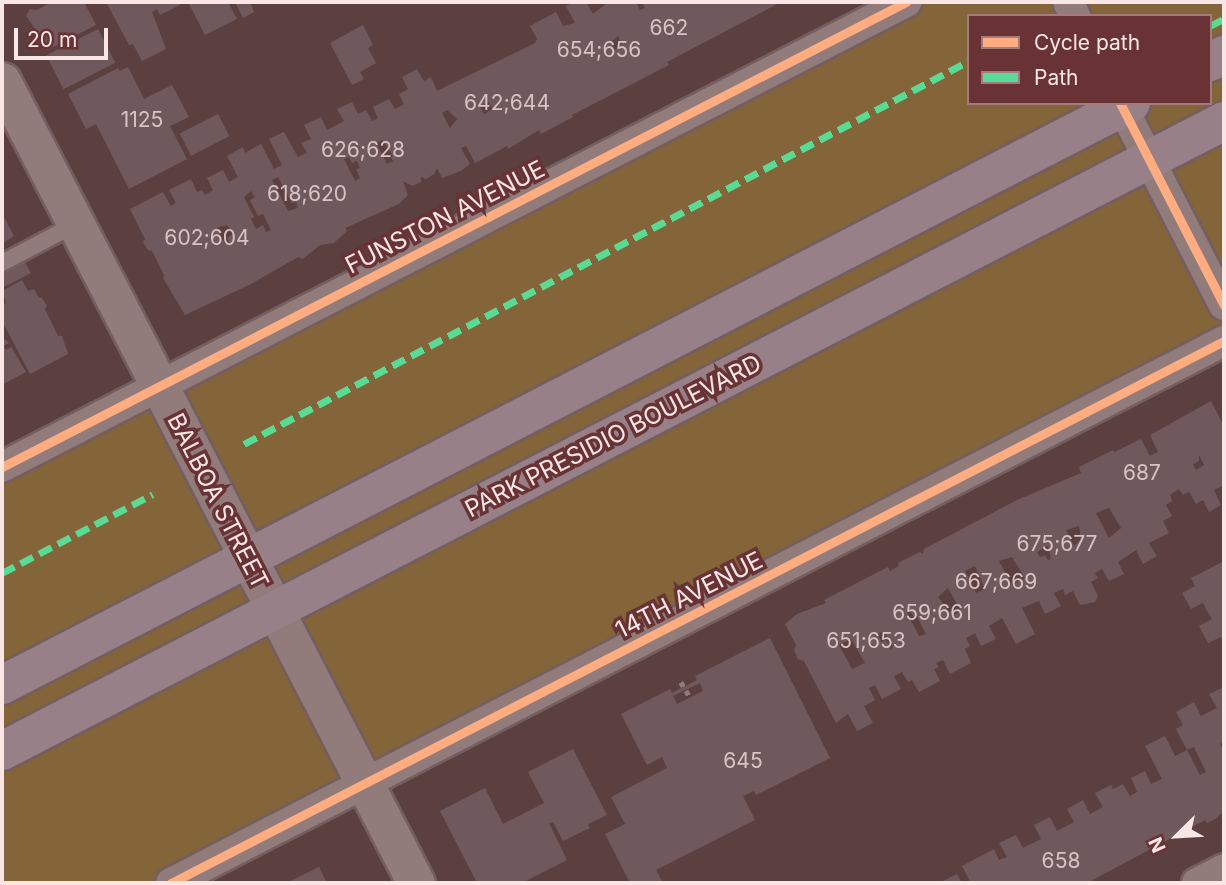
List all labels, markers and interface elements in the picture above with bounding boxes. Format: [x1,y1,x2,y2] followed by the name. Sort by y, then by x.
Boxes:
[18,14,112,58] scale bar
[967,14,1212,105] legend
[650,15,688,41] house number: 662
[27,27,77,52] text: 20 m
[1034,30,1140,55] text: Cycle path
[557,37,641,63] house number: 654;656
[1034,65,1079,90] text: Path
[464,90,550,116] house number: 642;644
[121,107,163,133] house number: 1125
[321,137,405,163] house number: 626;628
[341,154,549,280] street label: FUNSTON AVENUE
[267,181,347,207] house number: 618;620
[164,225,250,251] house number: 602;604
[460,349,766,523] street label: PARK PRESIDIO BOULEVARD
[161,408,275,594] street label: BALBOA STREET
[1123,460,1161,486] house number: 687
[1016,531,1098,557] house number: 675;677
[610,545,768,645] street label: 14TH AVENUE
[955,569,1037,595] house number: 667;669
[892,600,972,626] house number: 659;661
[826,628,906,654] house number: 651;653
[723,748,763,774] house number: 645
[1142,801,1212,871] north arrow
[1144,833,1171,856] text: N
[1042,848,1080,874] house number: 658

